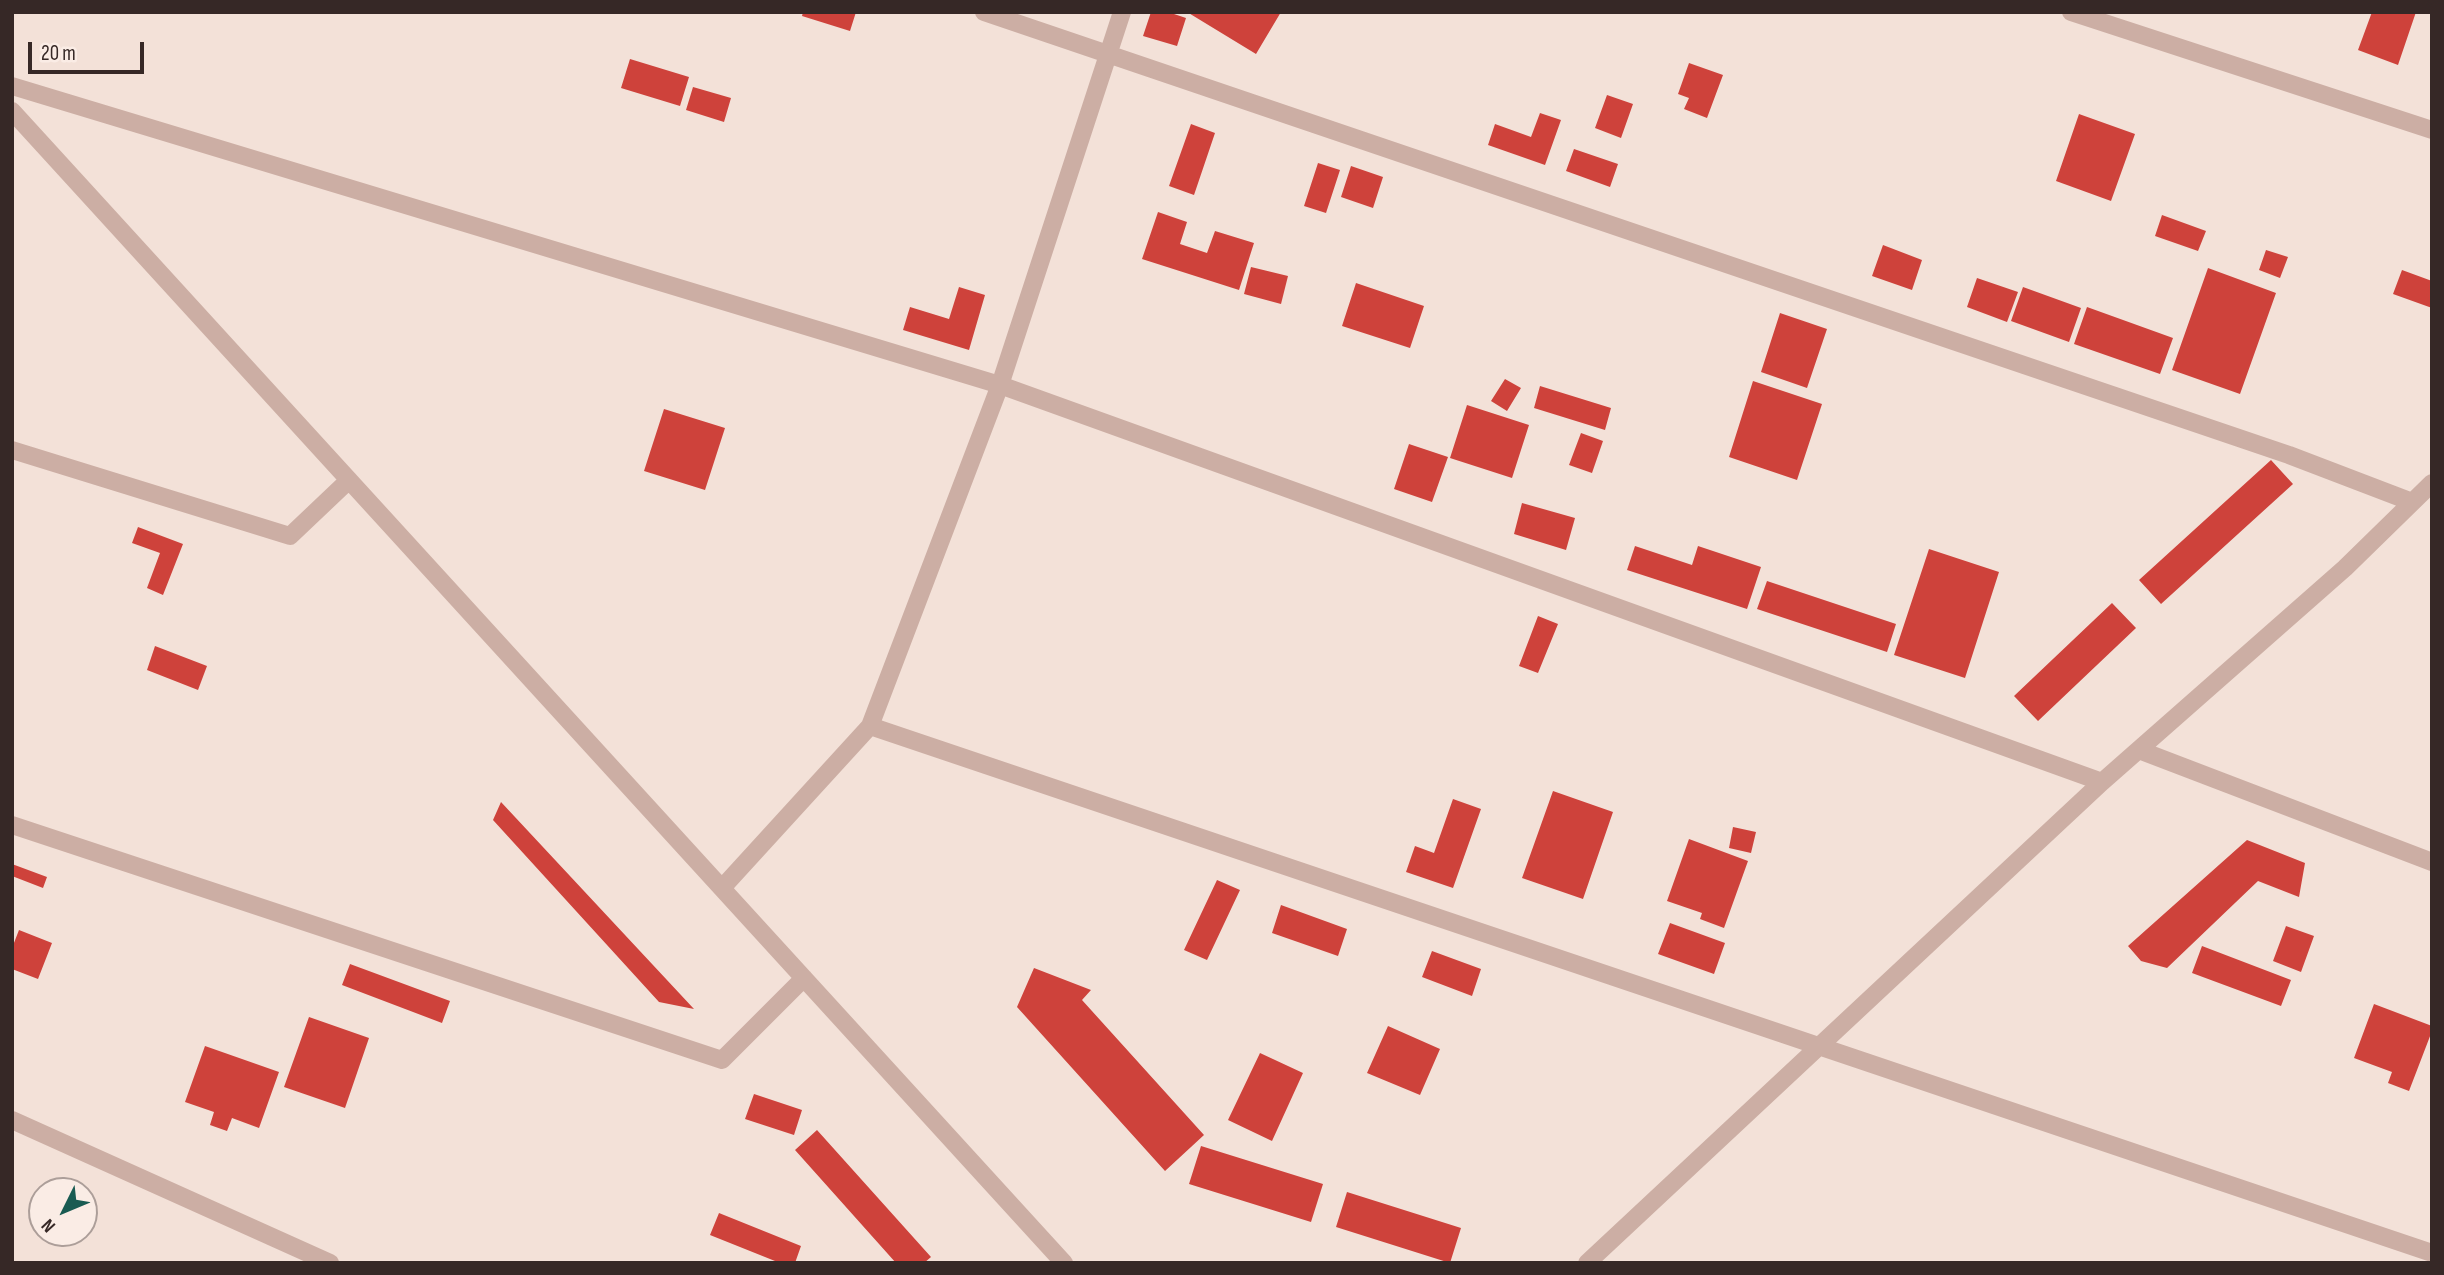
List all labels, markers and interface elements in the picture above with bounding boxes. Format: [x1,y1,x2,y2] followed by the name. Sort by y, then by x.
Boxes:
[32,28,147,72] scale bar
[41,41,76,66] text: 20 m
[28,1177,98,1247] north arrow
[37,1214,61,1237] text: N

